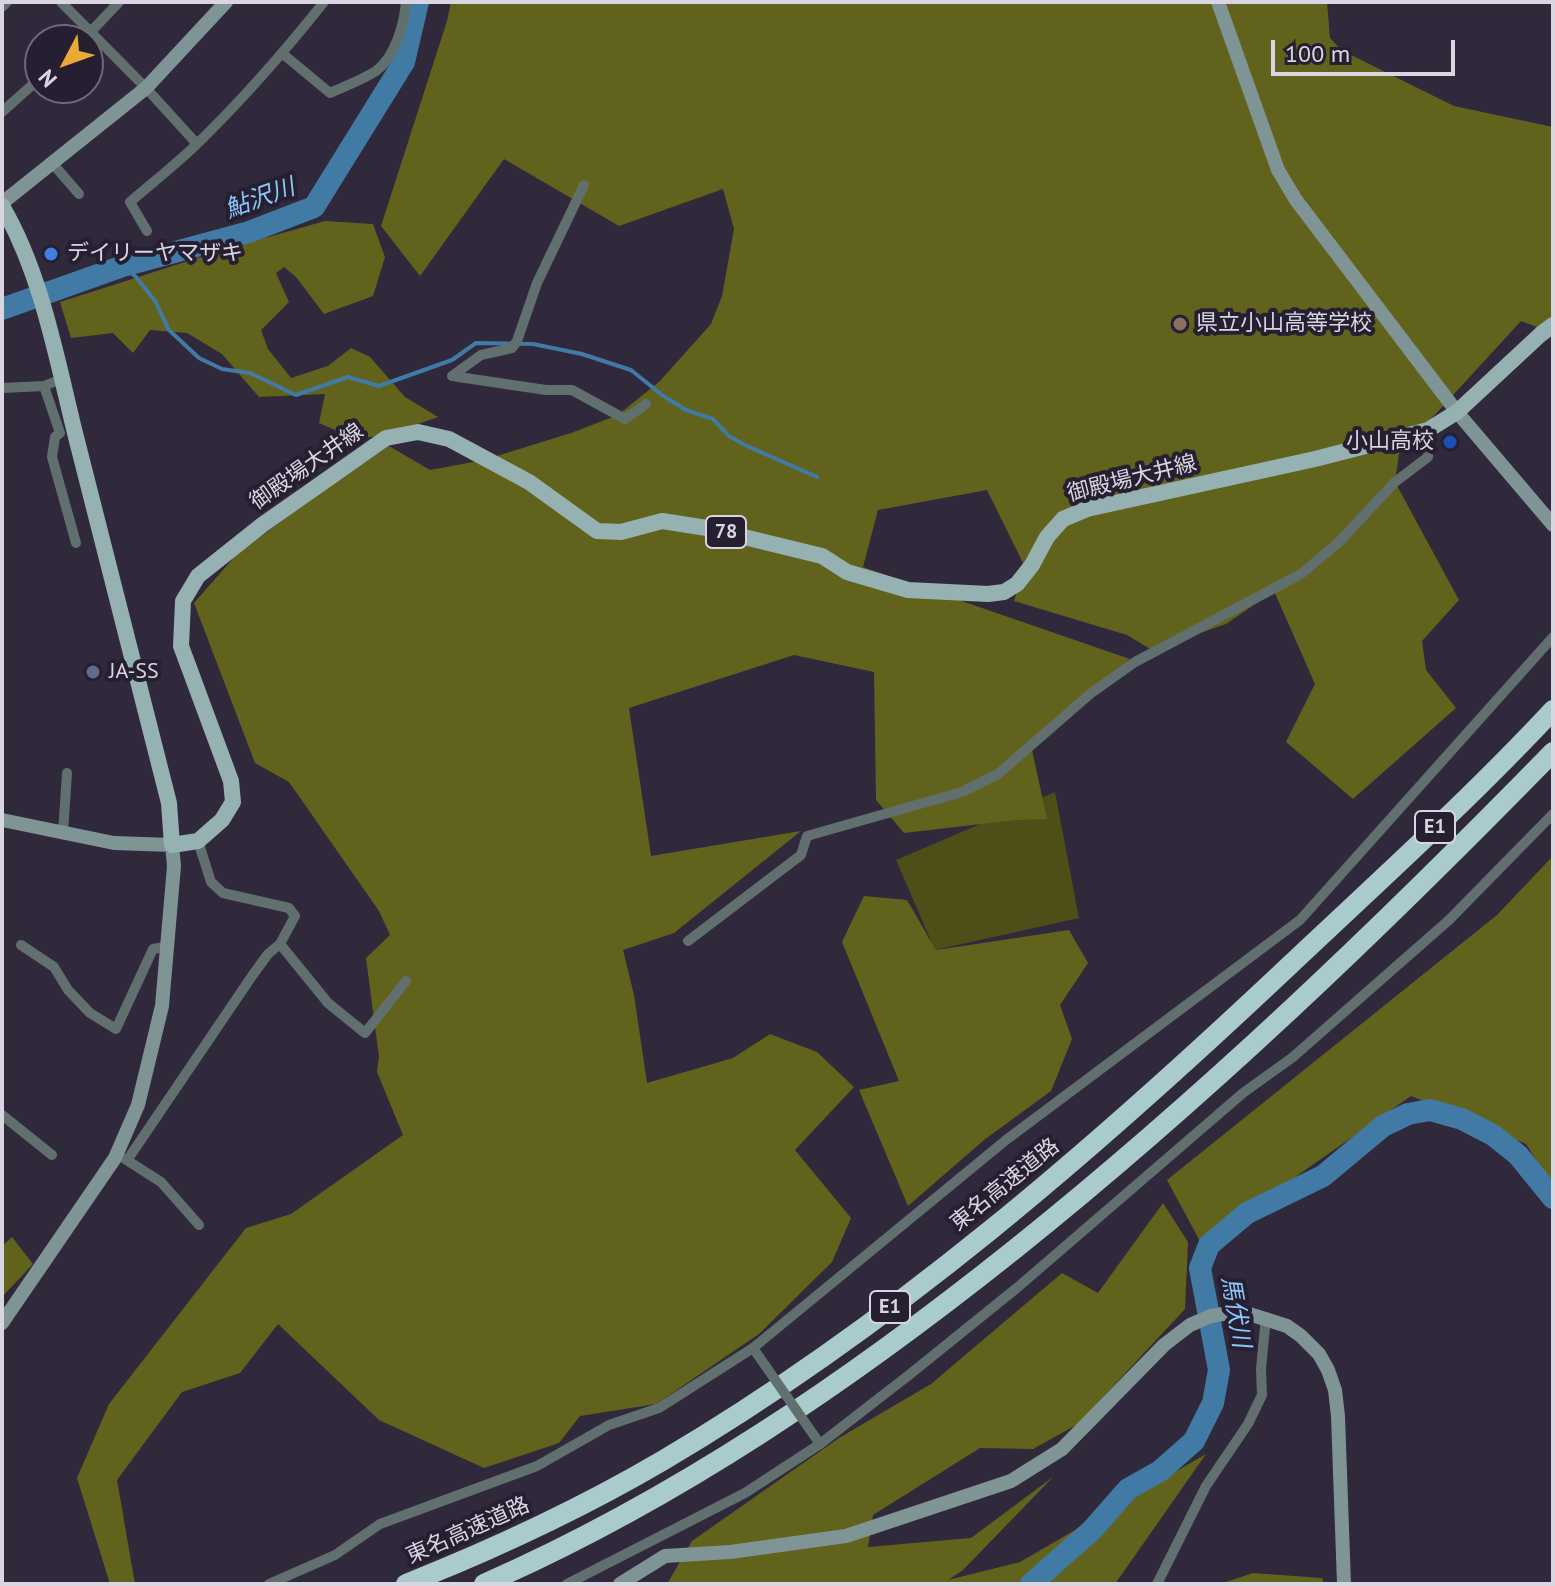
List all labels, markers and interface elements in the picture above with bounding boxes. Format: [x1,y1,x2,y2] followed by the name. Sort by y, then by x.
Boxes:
[24,24,104,104] north arrow
[1275,24,1459,74] scale bar
[1285,38,1350,69] text: 100 m
[32,64,63,93] text: N
[221,173,299,225] water label: 鮎沢川
[67,241,243,267] place label: デイリーヤマザキ
[42,245,60,263] marker: デイリーヤマザキ
[1196,311,1372,337] place label: 県立小山高等学校
[1171,315,1189,333] marker: 県立小山高等学校
[245,418,369,516] street label: 御殿場大井線
[1346,429,1434,455] place label: 小山高校
[1441,433,1459,451] marker: 小山高校
[1065,450,1199,508] street label: 御殿場大井線
[706,516,746,548] road number: 78
[109,659,159,685] place label: JA-SS
[84,663,102,681] marker: JA-SS
[1415,811,1455,843] road number: E1
[945,1133,1065,1237] street label: 東名高速道路
[1215,1274,1255,1350] water label: 馬伏川
[870,1291,910,1323] road number: E1
[402,1492,534,1570] street label: 東名高速道路

